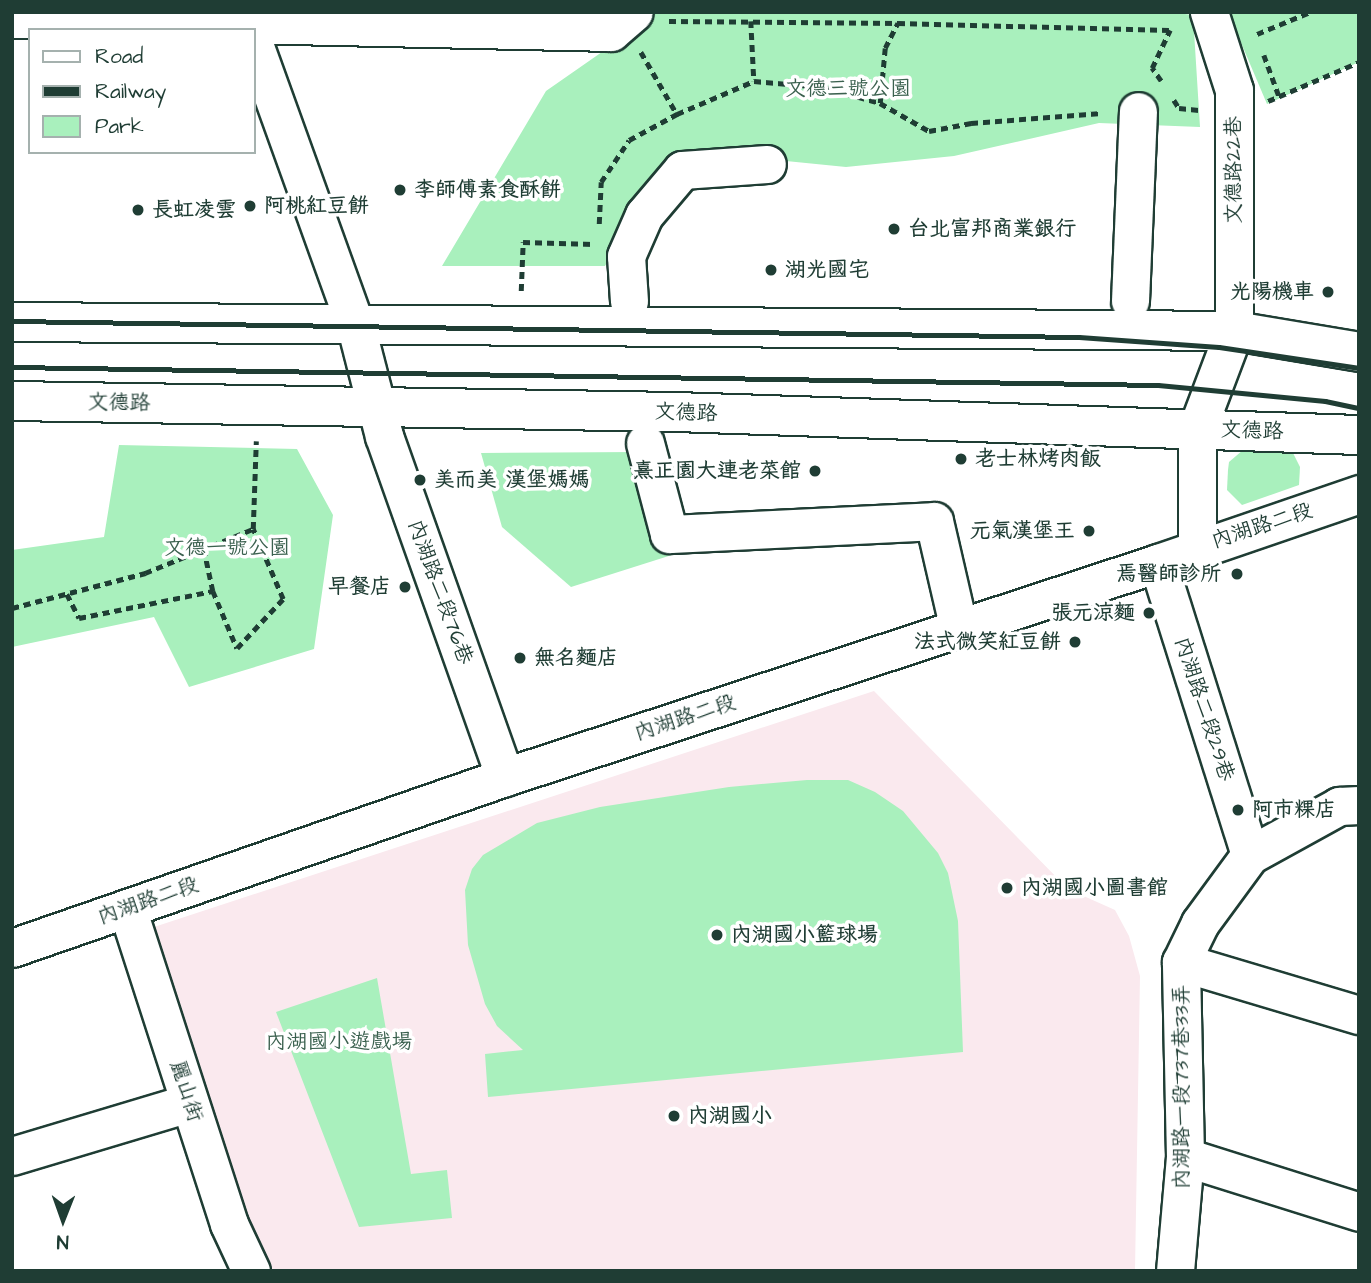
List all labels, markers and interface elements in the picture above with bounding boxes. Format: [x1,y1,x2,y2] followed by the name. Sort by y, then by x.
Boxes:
[28,28,256,154] legend
[95,42,143,71] text: Road
[785,76,911,102] park label: 文德三號公園
[95,77,166,106] text: Railway
[95,112,144,141] text: Park
[1221,116,1247,224] street label: 文德路22巷
[414,177,561,203] place label: 李師傅素食酥餅
[392,182,408,198] marker: 李師傅素食酥餅
[264,193,369,219] place label: 阿桃紅豆餅
[152,197,236,223] place label: 長虹凌雲
[242,198,258,214] marker: 阿桃紅豆餅
[130,202,146,218] marker: 長虹凌雲
[908,216,1076,242] place label: 台北富邦商業銀行
[886,221,902,237] marker: 台北富邦商業銀行
[785,257,869,283] place label: 湖光國宅
[763,262,779,278] marker: 湖光國宅
[1230,279,1314,305] place label: 光陽機車
[1320,284,1336,300] marker: 光陽機車
[87,390,151,416] street label: 文德路
[654,399,718,427] street label: 文德路
[1220,417,1284,445] street label: 文德路
[975,446,1101,472] place label: 老士林烤肉飯
[953,451,969,467] marker: 老士林烤肉飯
[633,458,801,484] place label: 熹正園大連老菜館
[807,463,823,479] marker: 熹正園大連老菜館
[434,467,589,493] place label: 美而美 漢堡媽媽
[412,472,428,488] marker: 美而美 漢堡媽媽
[1208,498,1316,554] street label: 內湖路二段
[402,516,478,668] street label: 內湖路二段76巷
[970,518,1075,544] place label: 元氣漢堡王
[1081,523,1097,539] marker: 元氣漢堡王
[164,535,290,561] park label: 文德一號公園
[1116,561,1221,587] place label: 焉醫師診所
[1227,564,1247,584] marker: 焉醫師診所
[328,574,391,600] place label: 早餐店
[397,579,413,595] marker: 早餐店
[1051,600,1135,626] place label: 張元涼麵
[1141,605,1157,621] marker: 張元涼麵
[914,629,1061,655] place label: 法式微笑紅豆餅
[1067,634,1083,650] marker: 法式微笑紅豆餅
[1169,634,1239,784] street label: 內湖路二段29巷
[534,645,618,671] place label: 無名麵店
[512,650,528,666] marker: 無名麵店
[631,690,739,746] street label: 內湖路二段
[1252,797,1336,823] place label: 阿市粿店
[1230,802,1246,818] marker: 阿市粿店
[94,872,202,930] street label: 內湖路二段
[1021,875,1168,901] place label: 內湖國小圖書館
[999,880,1015,896] marker: 內湖國小圖書館
[731,922,878,948] place label: 內湖國小籃球場
[709,927,725,943] marker: 內湖國小籃球場
[1169,985,1195,1189] street label: 內湖路一段737巷33弄
[266,1029,412,1055] park label: 內湖國小遊戲場
[164,1057,208,1125] street label: 麗山街
[688,1103,772,1129] place label: 內湖國小
[666,1108,682,1124] marker: 內湖國小
[28,1185,98,1255] north arrow
[56,1228,69,1255] text: N

